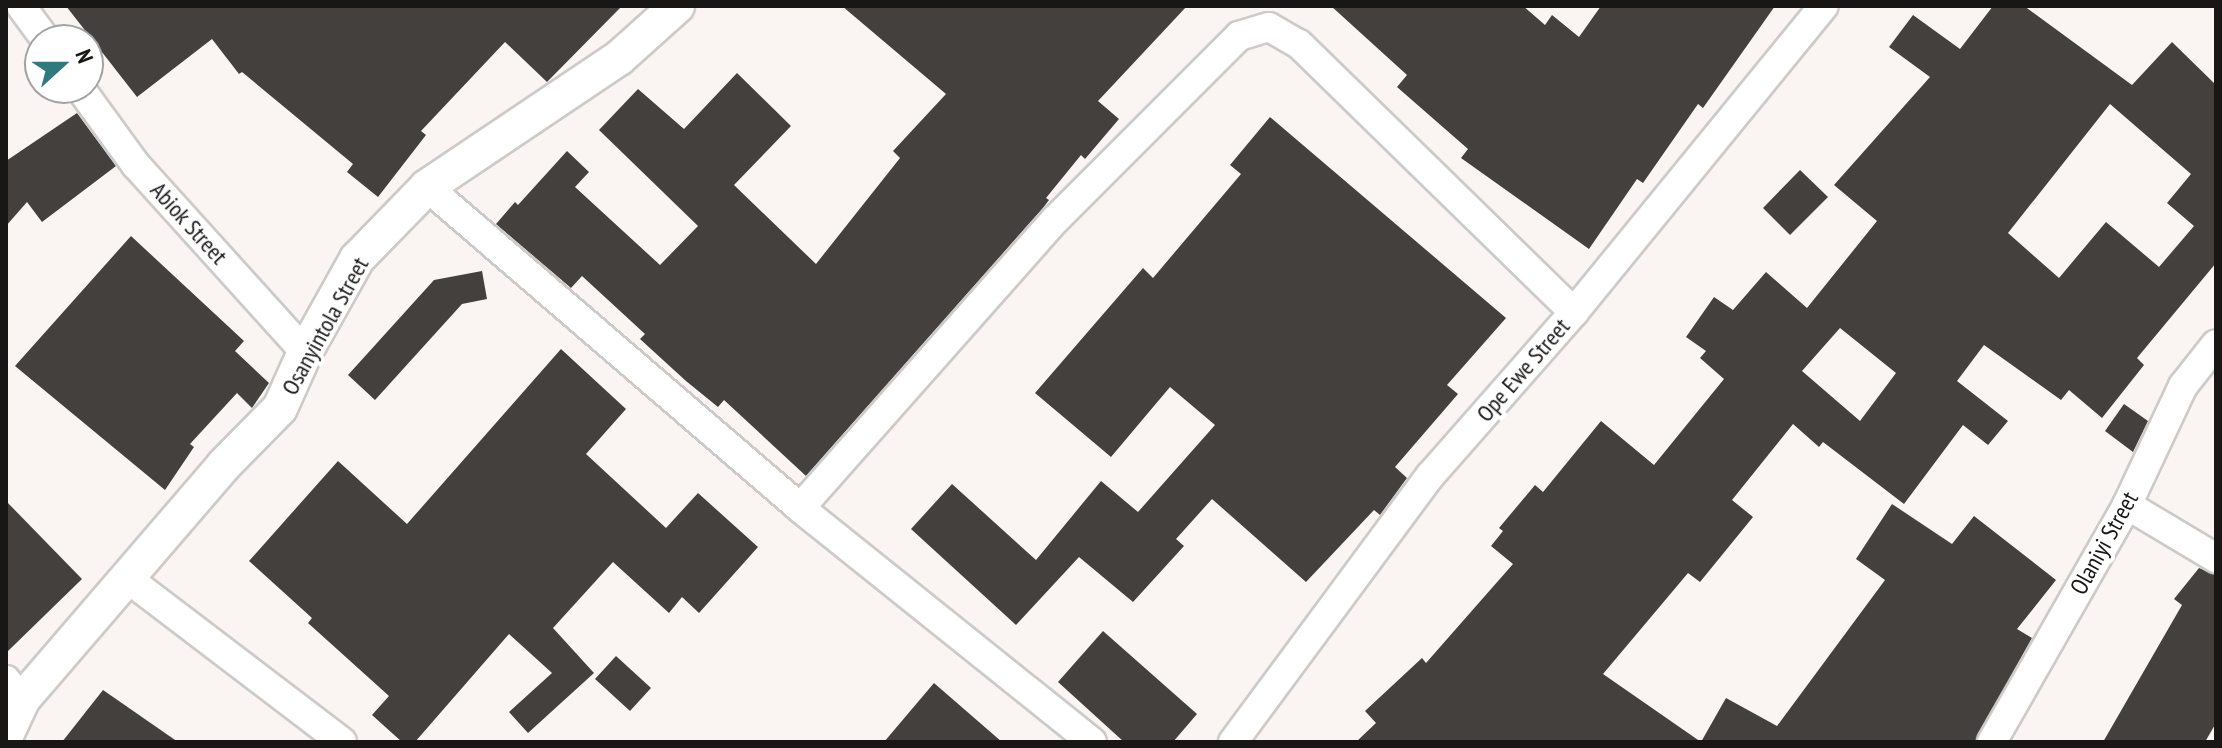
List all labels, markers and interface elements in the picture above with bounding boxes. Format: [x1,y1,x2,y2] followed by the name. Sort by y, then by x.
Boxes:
[24,24,104,104] north arrow
[69,46,100,67] text: N
[144,176,234,270] street label: Abiok Street
[275,252,375,400] street label: Osanyintola Street
[1470,312,1576,428] street label: Ope Ewe Street
[2064,487,2144,599] street label: Olaniyi Street

